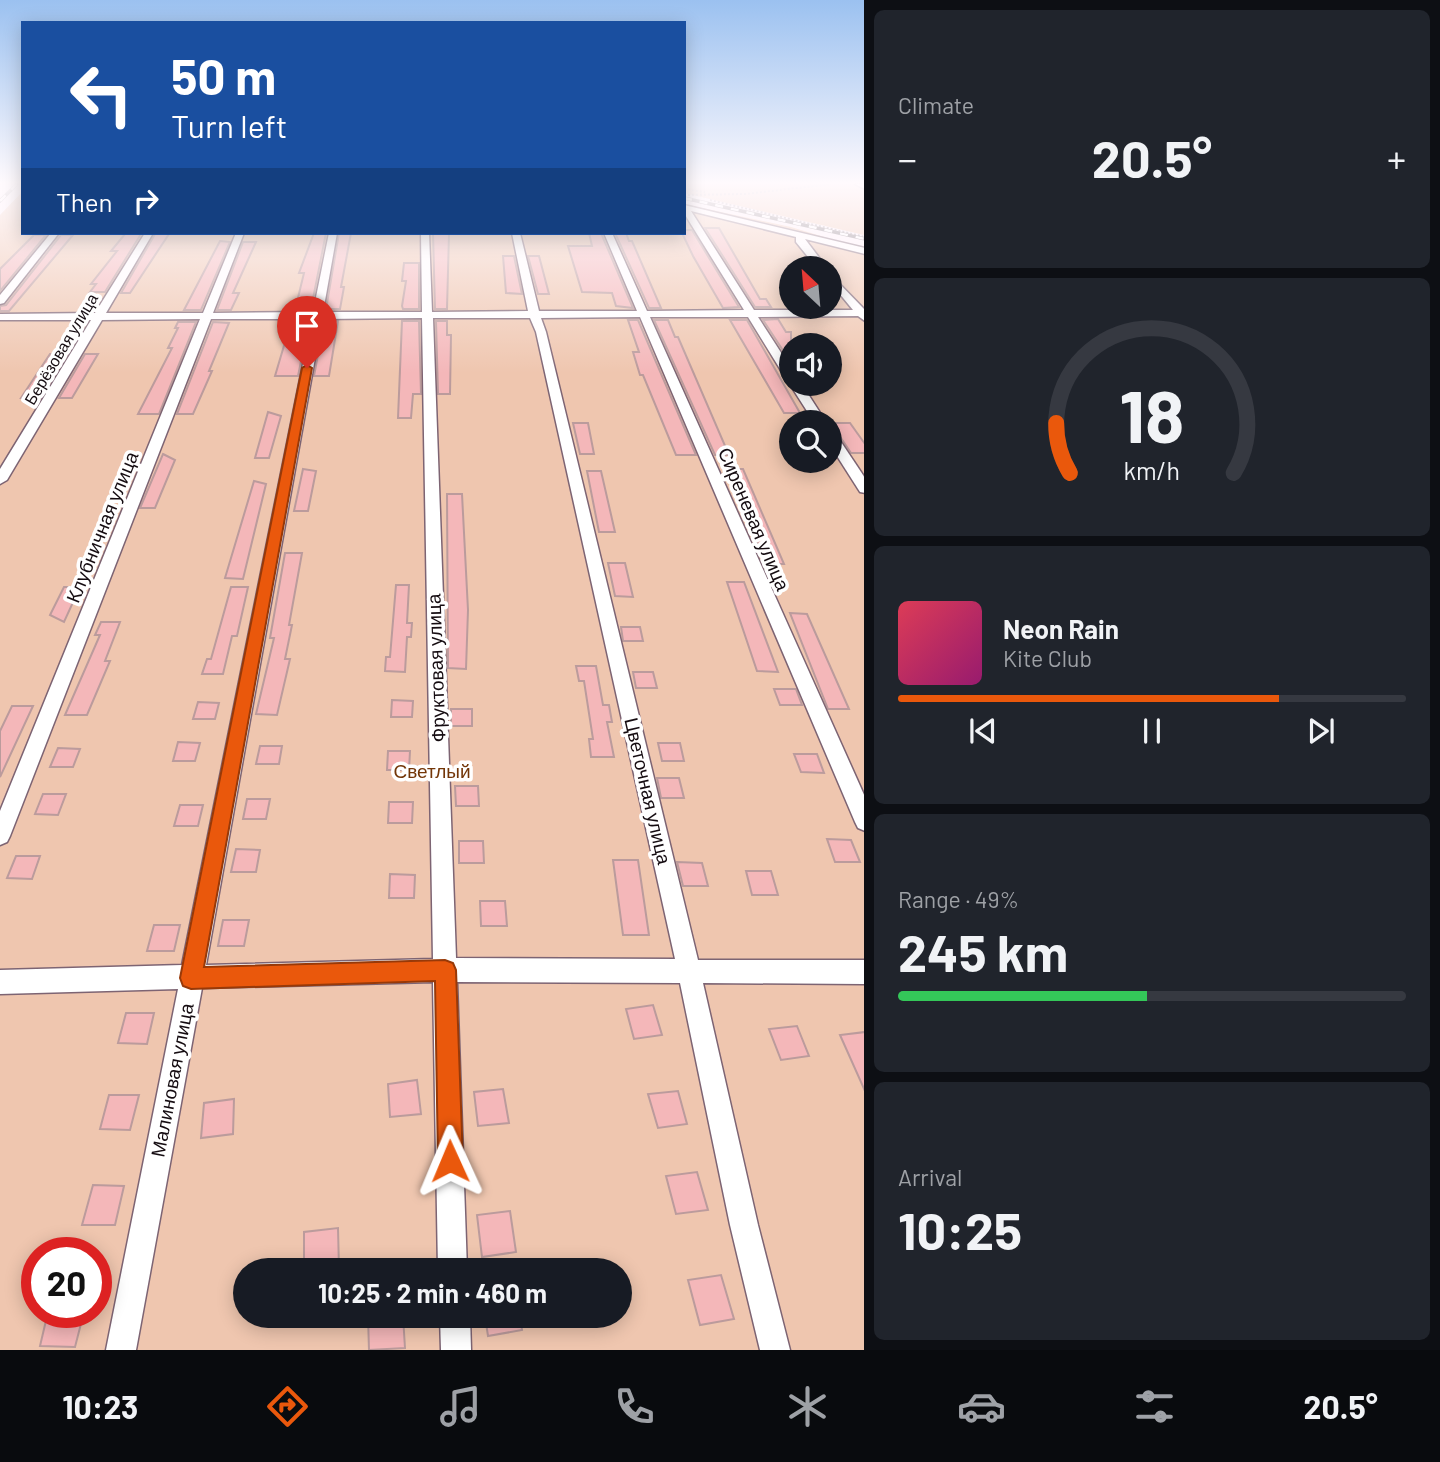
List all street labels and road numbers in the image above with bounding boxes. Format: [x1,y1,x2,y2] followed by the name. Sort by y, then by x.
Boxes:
[20,290,101,408] street label: Берёзовая улица
[714,444,795,594] street label: Сиреневая улица
[61,447,143,606] street label: Клубничная улица
[421,593,450,743] street label: Фруктовая улица
[620,715,677,867] street label: Цветочная улица
[145,1001,198,1159] street label: Малиновая улица

